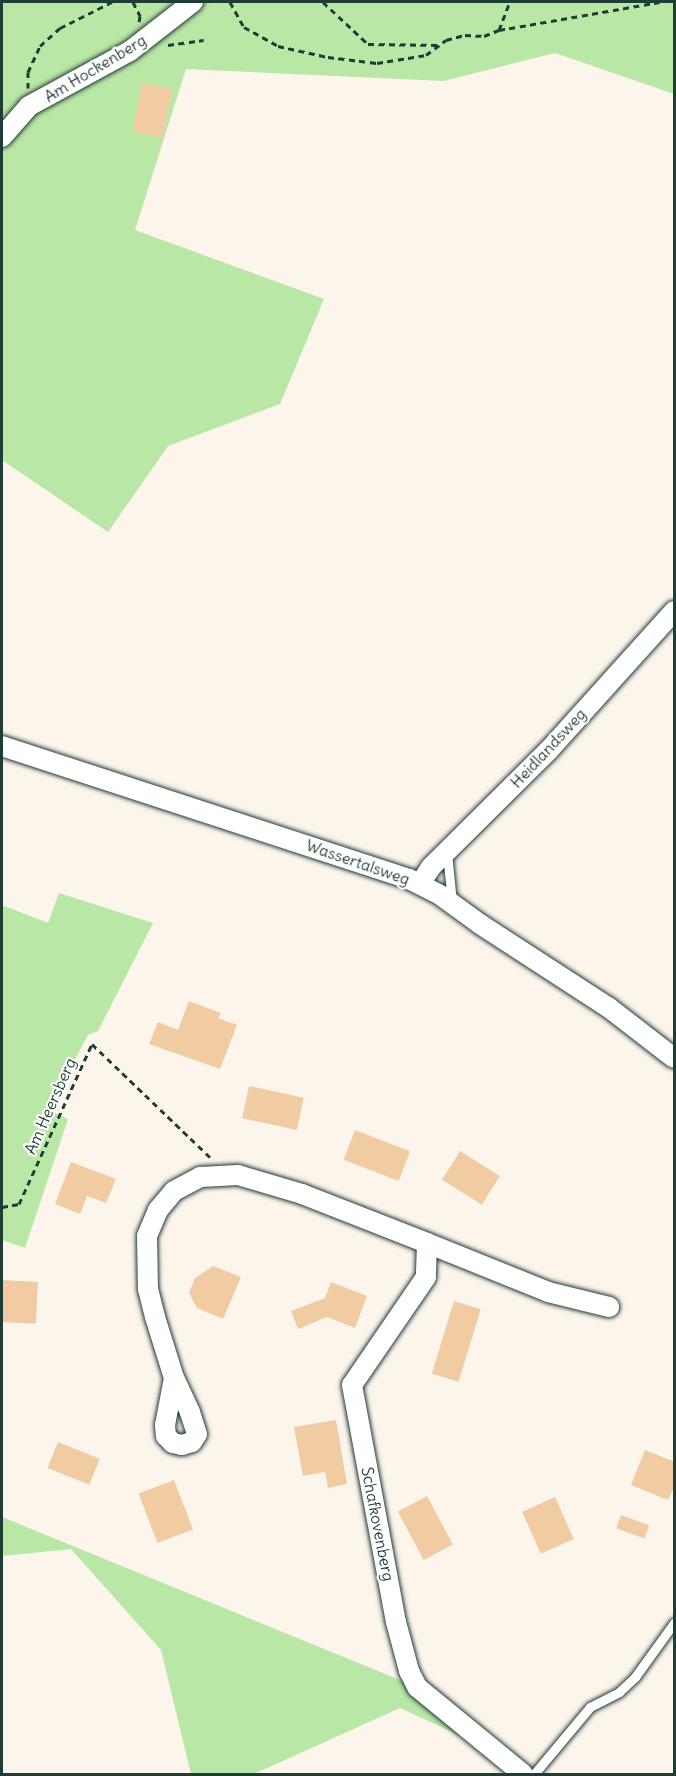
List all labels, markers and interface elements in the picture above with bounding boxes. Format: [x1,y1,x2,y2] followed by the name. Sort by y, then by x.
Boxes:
[41,30,149,106] street label: Am Hockenberg
[506,704,590,792] street label: Heidlandsweg
[304,835,412,889] street label: Wassertalsweg
[20,1055,80,1157] street label: Am Heersberg
[358,1465,398,1583] street label: Schafkovenberg

